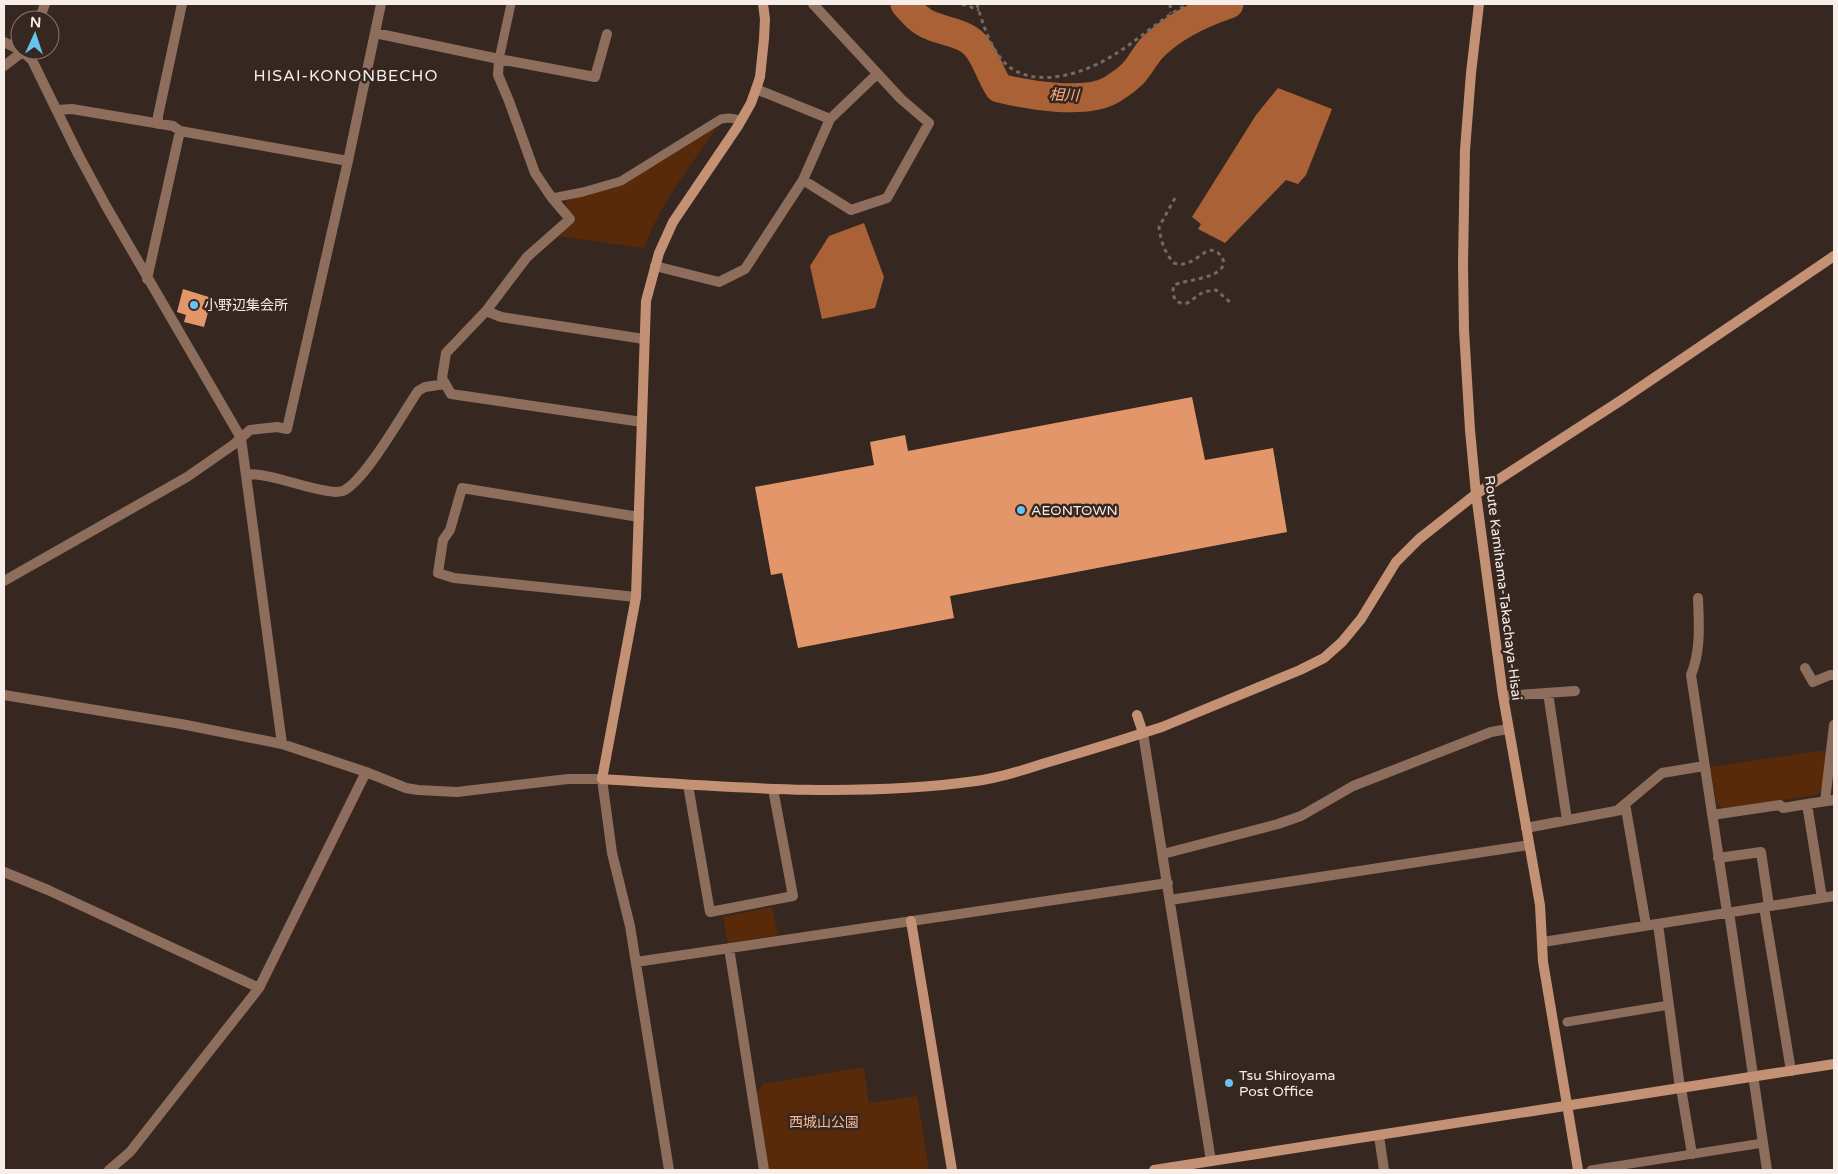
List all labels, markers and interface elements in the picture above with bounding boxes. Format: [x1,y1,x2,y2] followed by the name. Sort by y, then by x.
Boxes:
[10,10,60,60] north arrow
[30,14,42,31] text: N
[254,66,438,86] district label: HISAI-KONONBECHO
[1049,85,1081,105] water label: 相川
[204,297,288,314] place label: 小野辺集会所
[188,299,200,311] marker: 小野辺集会所
[1481,474,1525,702] street label: Route Kamihama-Takachaya-Hisai
[1031,502,1118,519] place label: AEONTOWN
[1015,504,1027,516] marker: AEONTOWN
[1239,1067,1335,1100] place label: Tsu Shiroyama Post Office
[1223,1077,1235,1089] marker: Tsu Shiroyama Post Office
[789,1114,859,1131] park label: 西城山公園

